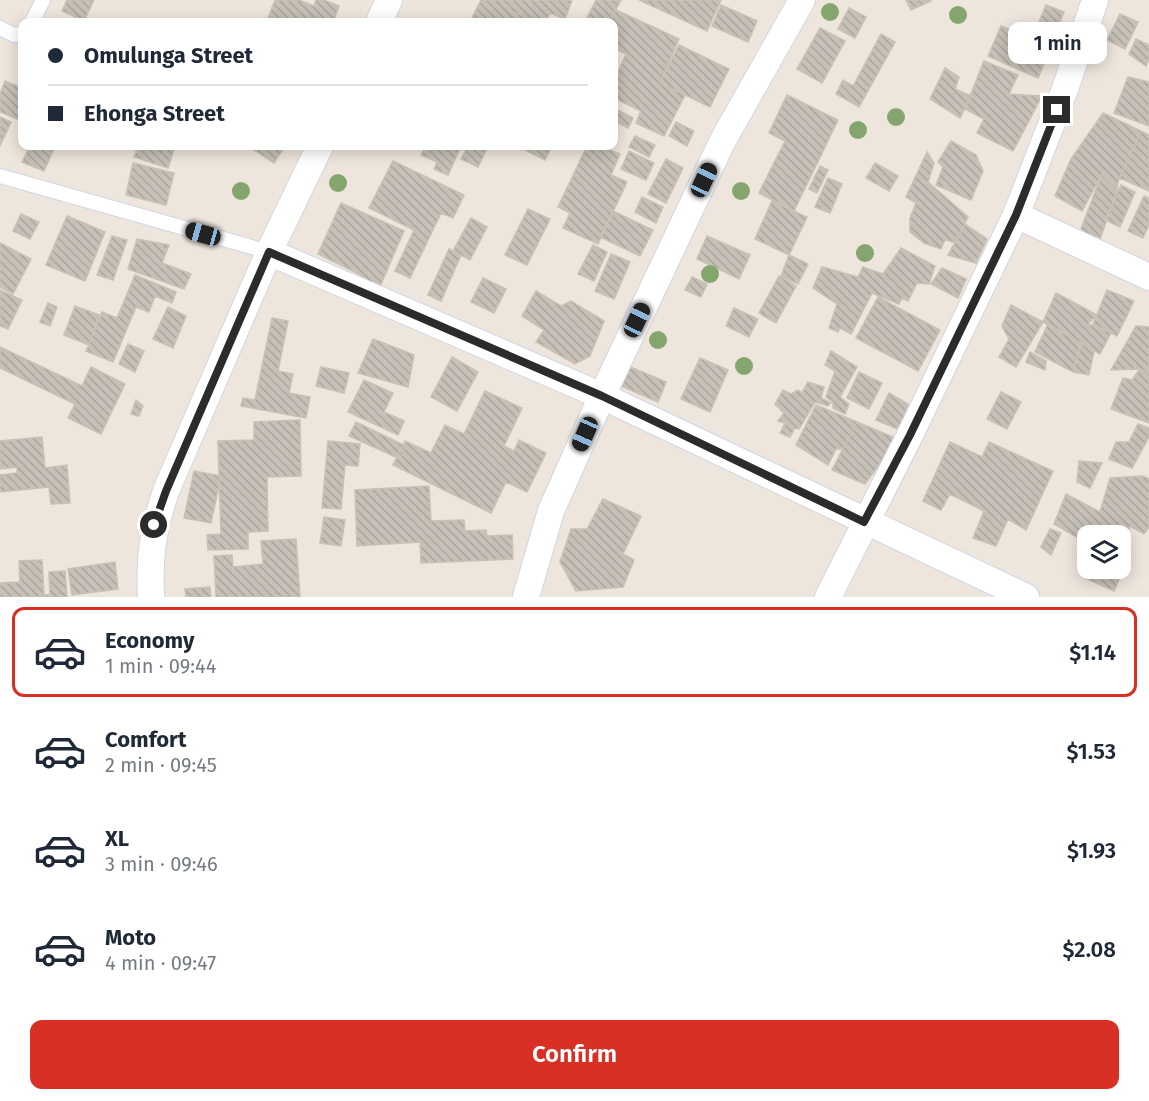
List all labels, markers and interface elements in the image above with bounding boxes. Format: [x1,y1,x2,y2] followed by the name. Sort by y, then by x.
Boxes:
[1008,23,1106,65] callout: 1 min
[1033,31,1082,55] text: 1 min
[84,42,253,69] text: Omulunga Street
[1043,96,1070,123] route end
[84,100,225,127] text: Ehonga Street
[688,160,720,200] car
[183,220,223,248] car
[621,300,653,340] car
[569,414,601,454] car
[140,511,167,538] route start
[1077,525,1131,579] map controls
[1077,525,1131,579] button: layers
[33,625,87,679] icon: car
[105,627,194,654] text: Economy
[1069,639,1116,666] text: $1.14
[105,654,216,678] text: 1 min · 09:44
[33,724,87,778] icon: car
[105,726,186,753] text: Comfort
[1066,738,1116,765] text: $1.53
[105,753,217,777] text: 2 min · 09:45
[33,823,87,877] icon: car
[105,825,129,852] text: XL
[1067,837,1116,864] text: $1.93
[105,852,218,876] text: 3 min · 09:46
[33,922,87,976] icon: car
[105,924,156,951] text: Moto
[1063,936,1116,963] text: $2.08
[105,951,216,975] text: 4 min · 09:47
[30,1020,1119,1089] button: Confirm

